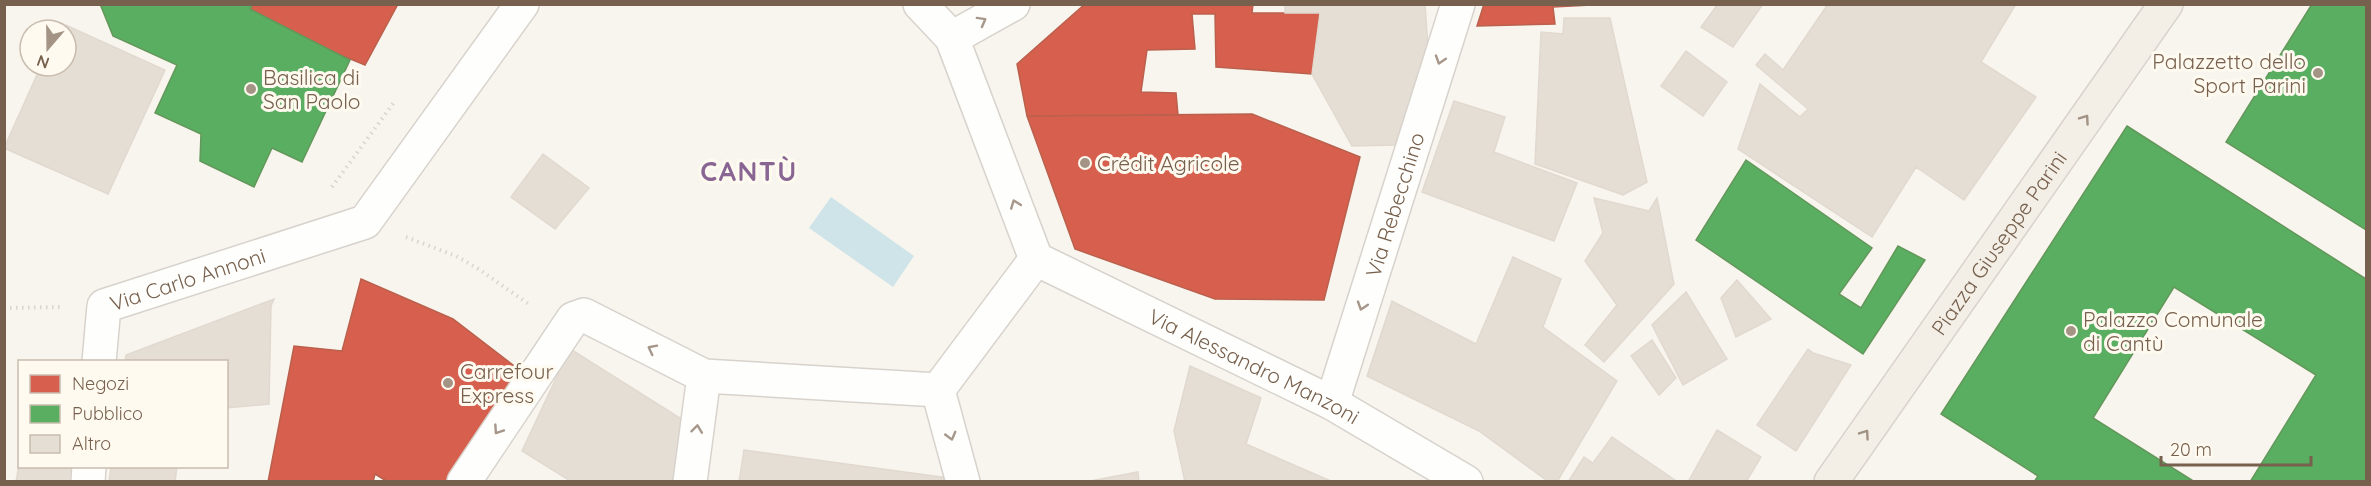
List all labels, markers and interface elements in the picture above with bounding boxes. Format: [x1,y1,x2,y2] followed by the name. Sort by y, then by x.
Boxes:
[976,17,986,28] one-way arrow
[18,18,78,78] north arrow
[2152,48,2306,98] place label: Palazzetto dello Sport Parini
[34,51,52,74] text: N
[1435,54,1447,65] one-way arrow
[263,64,361,114] place label: Basilica di San Paolo
[2311,66,2325,80] marker: Palazzetto dello Sport Parini
[244,82,258,96] marker: Basilica di San Paolo
[2078,115,2089,126] one-way arrow
[1360,129,1430,280] street label: Via Rebecchino
[1925,146,2072,340] street label: Piazza Giuseppe Parini
[1097,150,1240,176] place label: Crédit Agricole
[700,154,798,188] district label: CANTÙ
[1078,156,1092,170] marker: Crédit Agricole
[1010,200,1023,210] one-way arrow
[107,242,269,316] street label: Via Carlo Annoni
[1357,300,1369,311] one-way arrow
[1145,303,1364,429] street label: Via Alessandro Manzoni
[2083,306,2263,356] place label: Palazzo Comunale di Cantù
[2064,324,2078,338] marker: Palazzo Comunale di Cantù
[647,345,658,357] one-way arrow
[460,358,554,408] place label: Carrefour Express
[18,360,228,468] legend
[72,372,129,395] text: Negozi
[441,376,455,390] marker: Carrefour Express
[72,402,143,425] text: Pubblico
[494,423,505,434] one-way arrow
[690,424,703,433] one-way arrow
[1858,429,1869,440] one-way arrow
[2161,429,2311,467] scale bar
[943,431,956,441] one-way arrow
[72,432,111,455] text: Altro
[2170,438,2212,461] text: 20 m

